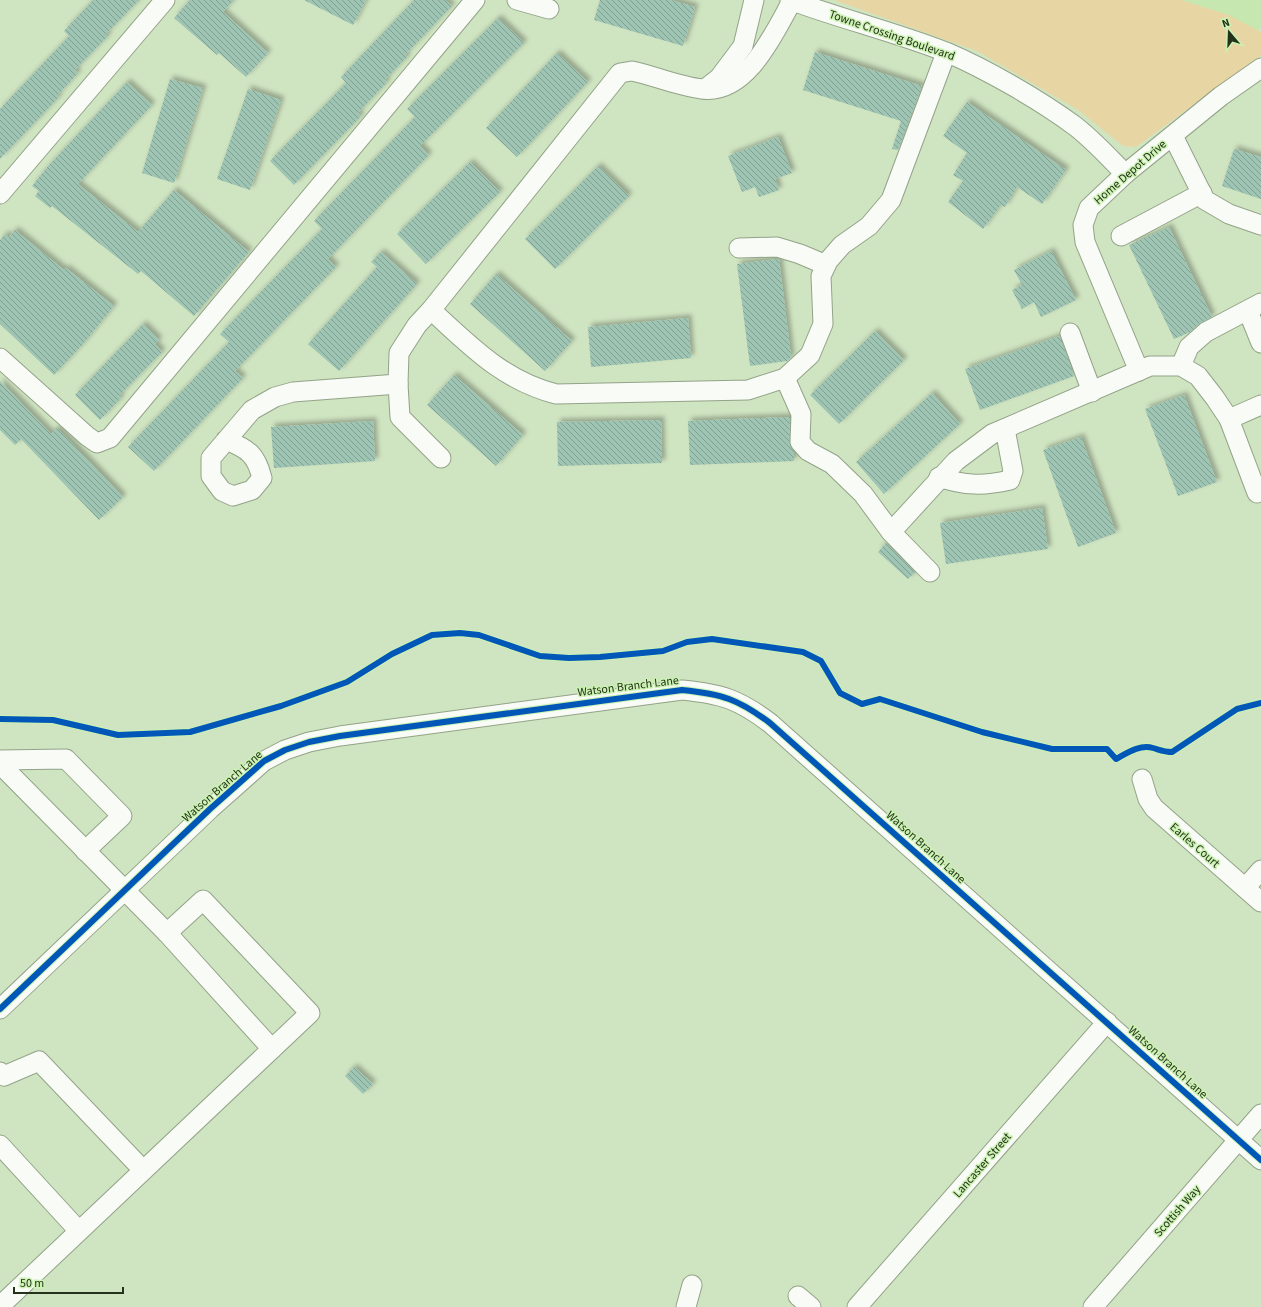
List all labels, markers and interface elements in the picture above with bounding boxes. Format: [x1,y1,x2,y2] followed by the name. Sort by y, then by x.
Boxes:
[827,6,957,65] street label: Towne Crossing Boulevard
[1209,12,1249,52] north arrow
[1220,15,1232,31] text: N
[1090,136,1170,209] street label: Home Depot Drive
[576,672,680,701] street label: Watson Branch Lane
[178,747,266,826] street label: Watson Branch Lane
[882,807,969,888] street label: Watson Branch Lane
[1166,819,1223,872] street label: Earles Court
[1124,1022,1211,1103] street label: Watson Branch Lane
[949,1129,1015,1202] street label: Lancaster Street
[1150,1181,1205,1241] street label: Scottish Way
[14,1269,123,1295] scale bar
[20,1275,44,1292] text: 50 m

